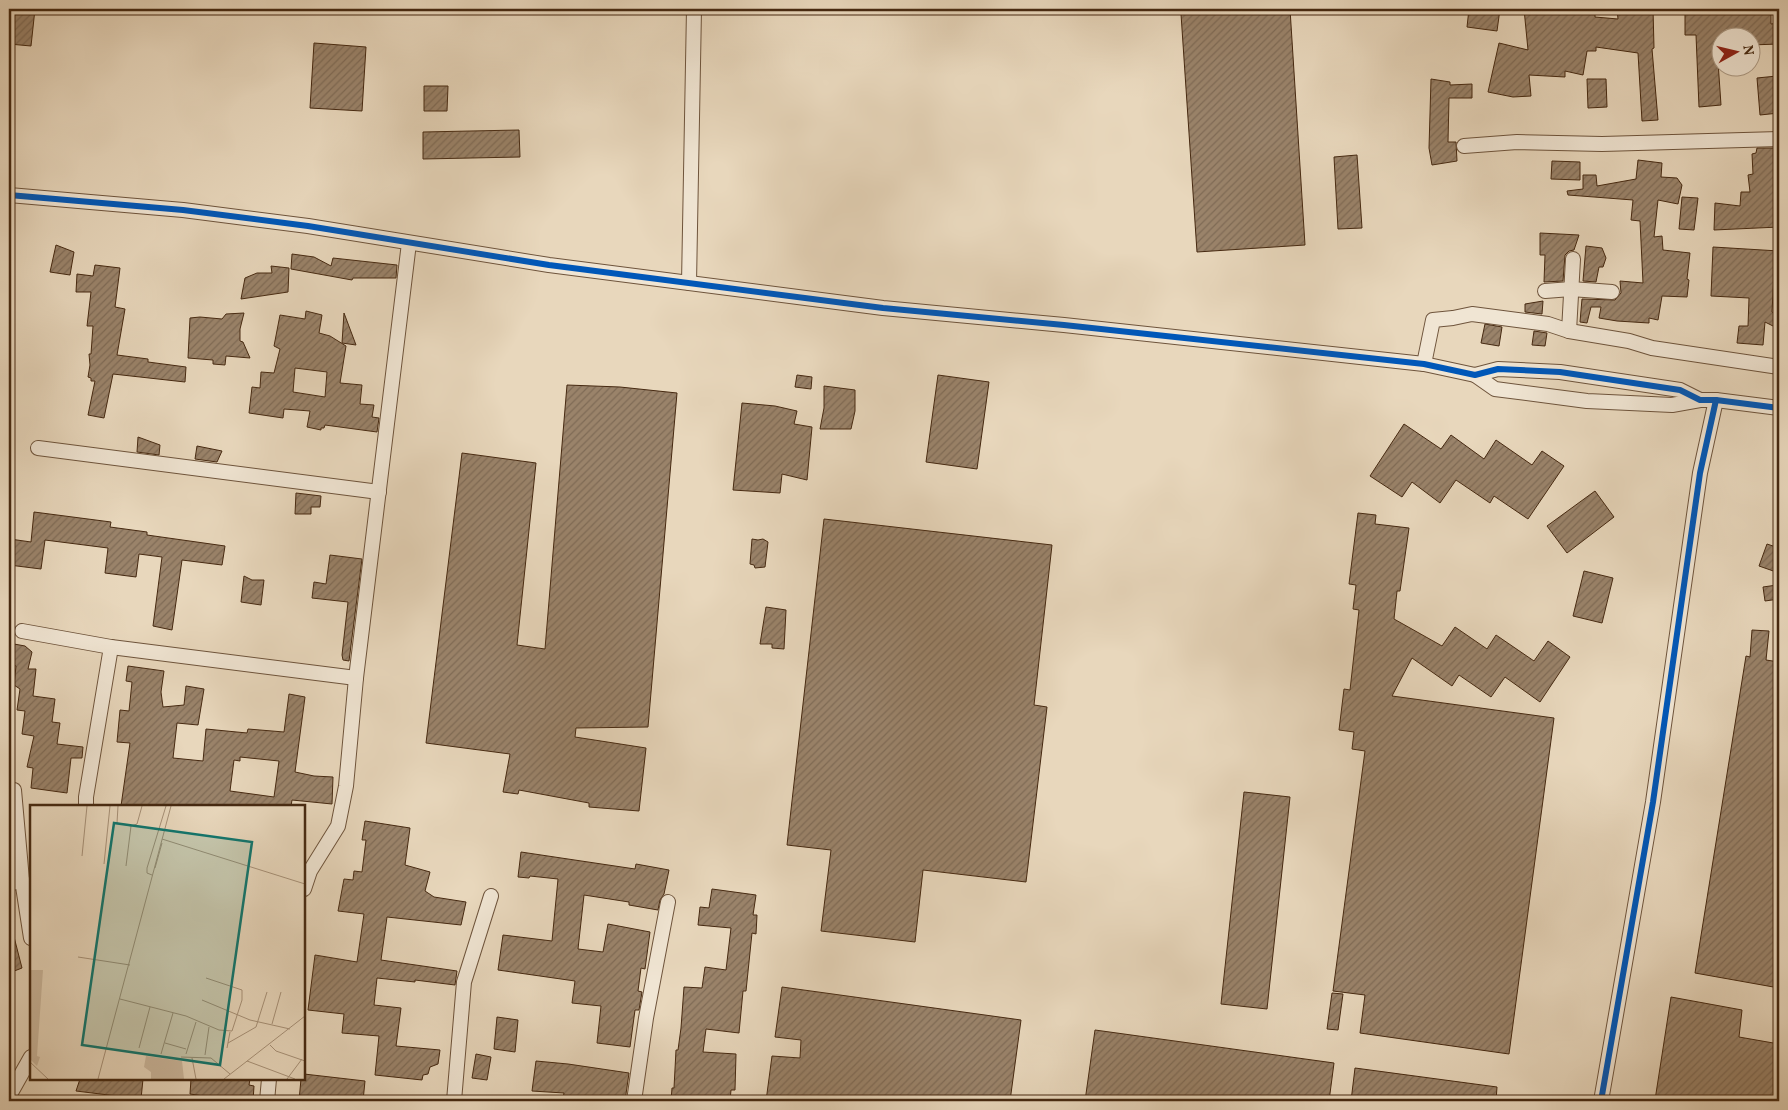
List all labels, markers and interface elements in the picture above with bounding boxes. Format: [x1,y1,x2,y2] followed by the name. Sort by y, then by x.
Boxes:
[1710,28,1760,78] north arrow
[1737,44,1758,57] text: N
[30,805,305,1080] inset map

